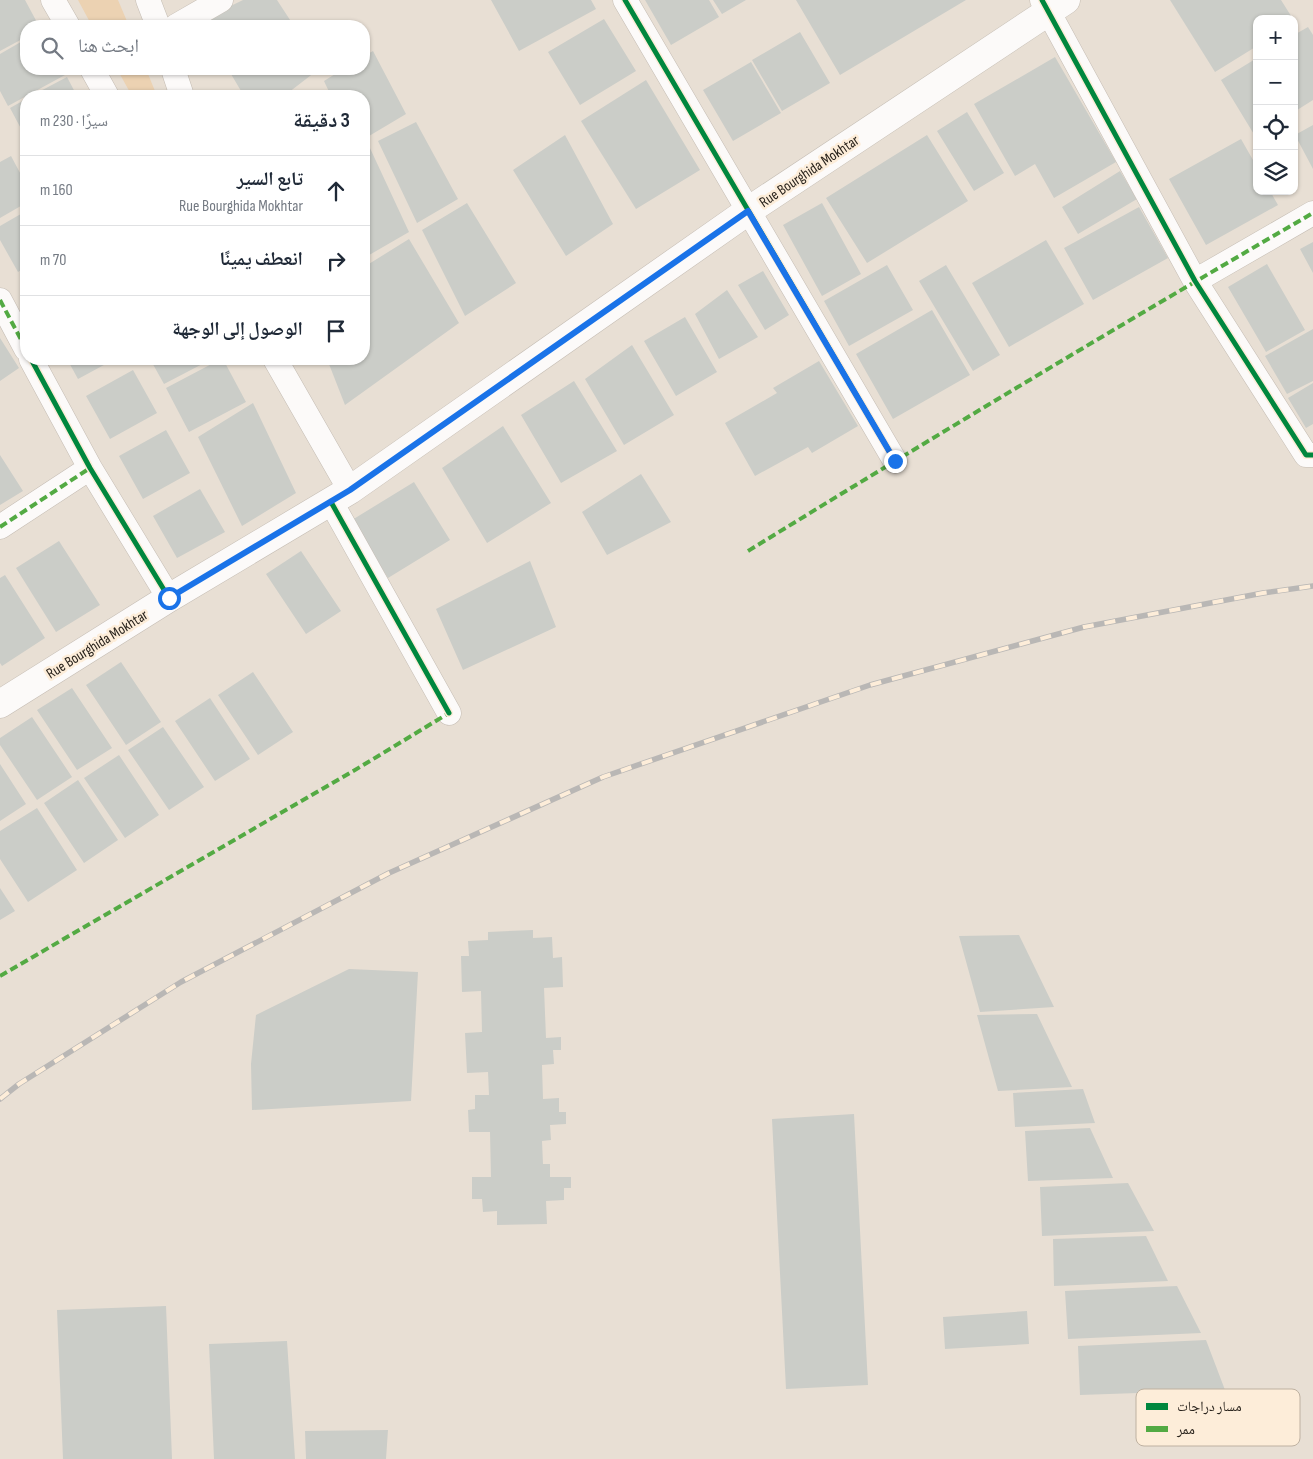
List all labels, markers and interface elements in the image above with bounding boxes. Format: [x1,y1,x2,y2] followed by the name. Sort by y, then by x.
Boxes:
[1253,15,1298,195] map controls
[1253,15,1298,60] button: +
[20,20,370,75] search box
[38,34,66,62] icon: search
[78,35,139,58] text: ابحث هنا
[1253,60,1298,105] button: −
[1253,105,1298,150] button: locate
[293,108,350,133] text: 3 دقيقة
[40,112,108,131] text: سيرًا · 230 m
[756,131,863,212] street label: Rue Bourghida Mokhtar
[1253,150,1298,195] button: layers
[237,168,303,191] text: تابع السير
[322,177,350,205] icon: ahead
[40,181,73,200] text: 160 m
[179,197,303,216] text: Rue Bourghida Mokhtar
[322,247,350,275] icon: right
[219,248,303,271] text: انعطف يمينًا
[40,251,66,270] text: 70 m
[322,317,350,345] icon: arrive
[172,318,303,341] text: الوصول إلى الوجهة
[884,450,907,473] route end
[158,587,181,610] route start
[43,605,152,683] street label: Rue Bourghida Mokhtar
[1136,1389,1300,1446] legend
[1177,1398,1242,1415] text: مسار دراجات
[1176,1421,1195,1438] text: ممر

